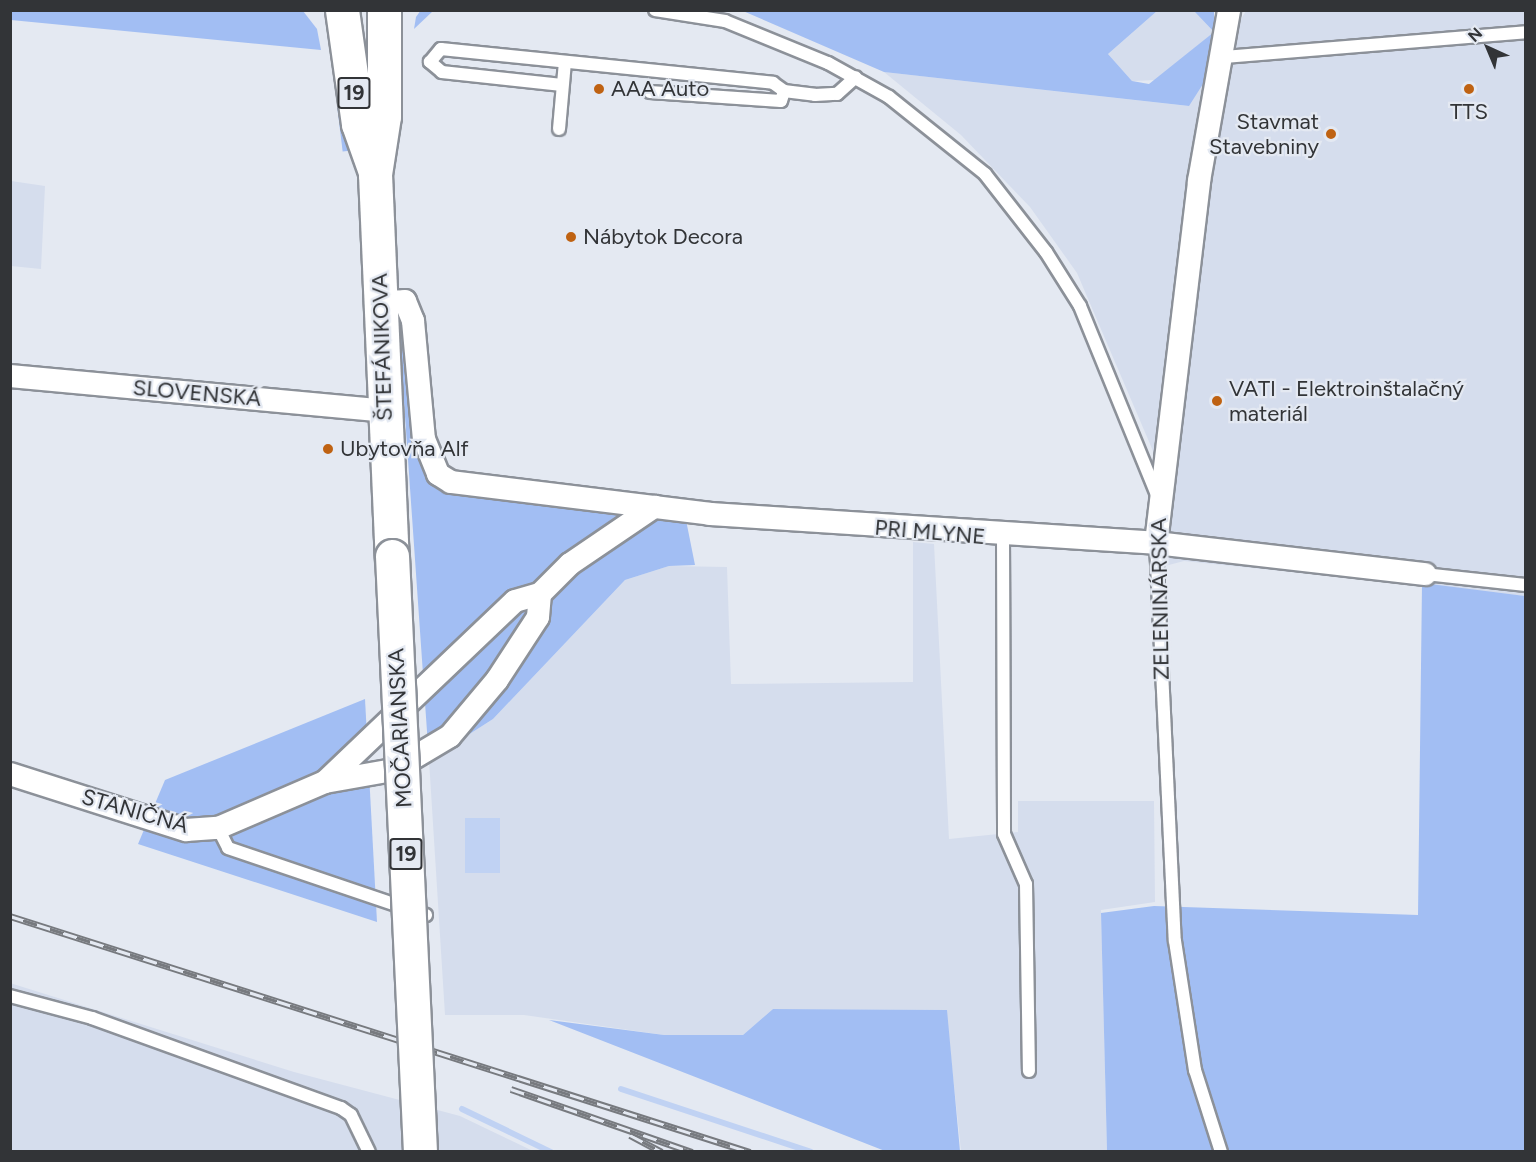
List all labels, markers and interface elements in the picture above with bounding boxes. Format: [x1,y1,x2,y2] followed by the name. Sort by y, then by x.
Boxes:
[1458,18,1518,78] north arrow
[1464,24,1486,46] text: N
[336,75,372,111] road number: 19
[611,76,709,102] place label: AAA Auto
[592,82,606,96] marker: AAA Auto
[1462,82,1476,96] marker: TTS
[1450,99,1488,125] place label: TTS
[1209,108,1319,160] place label: Stavmat Stavebniny
[1324,127,1338,141] marker: Stavmat Stavebniny
[583,224,743,250] place label: Nábytok Decora
[564,230,578,244] marker: Nábytok Decora
[366,273,398,421] street label: ŠTEFÁNIKOVA
[132,374,262,412] street label: SLOVENSKÁ
[1229,375,1464,427] place label: VATI - Elektroinštalačný materiál
[1210,394,1224,408] marker: VATI - Elektroinštalačný materiál
[340,436,469,462] place label: Ubytovňa Alf
[321,442,335,456] marker: Ubytovňa Alf
[874,514,986,550] street label: PRI MLYNE
[1145,518,1175,680] street label: ZELENINÁRSKA
[383,647,417,809] street label: MOČARIANSKA
[79,783,191,839] street label: STANIČNÁ
[388,836,424,872] road number: 19

